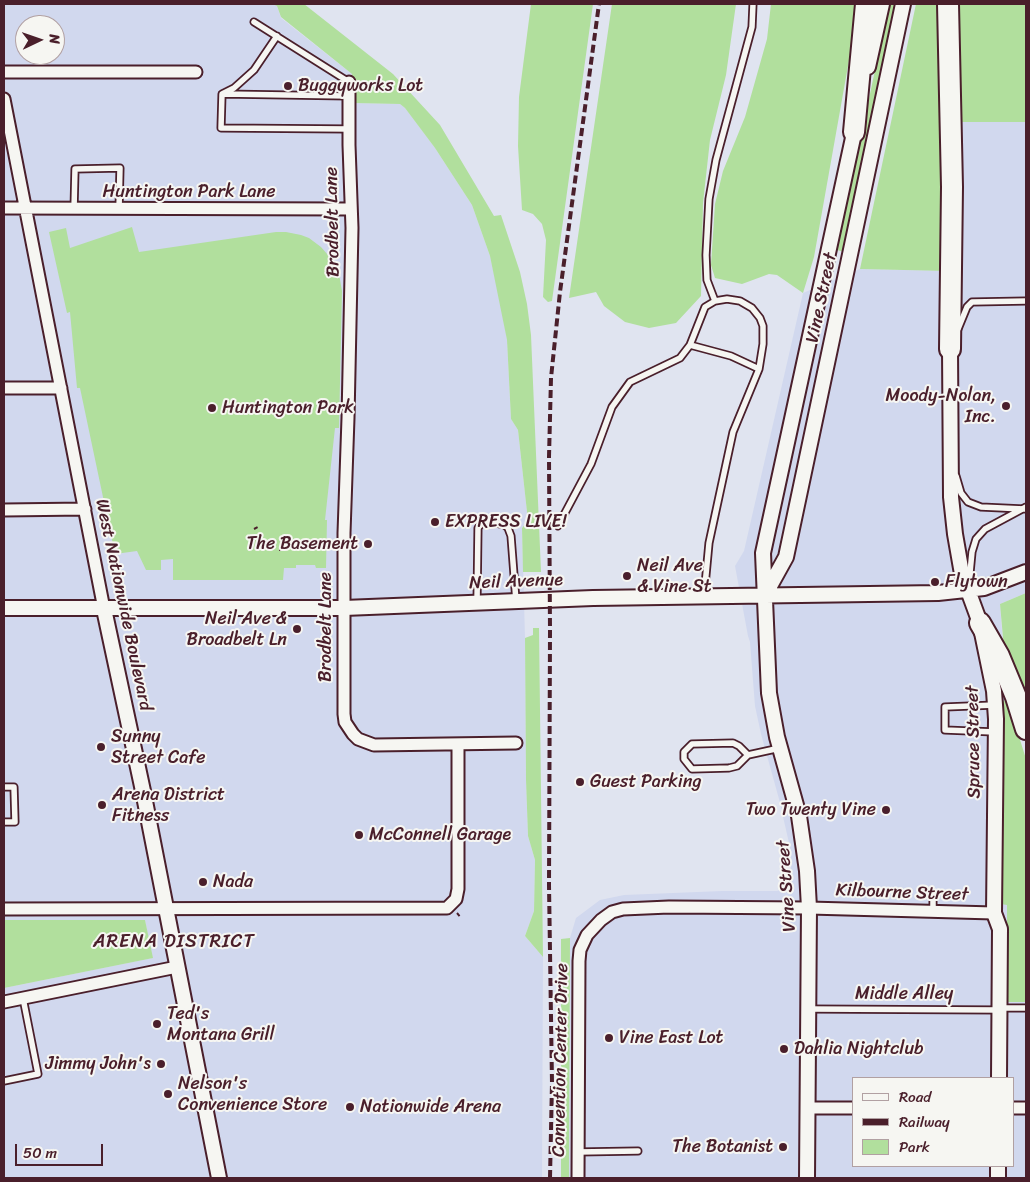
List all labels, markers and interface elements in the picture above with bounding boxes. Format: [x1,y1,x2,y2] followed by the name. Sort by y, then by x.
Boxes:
[15,15,65,65] north arrow
[42,34,67,45] text: N
[298,75,423,97] place label: Buggyworks Lot
[282,80,294,92] marker: Buggyworks Lot
[321,167,345,277] street label: Brodbelt Lane
[103,181,275,203] street label: Huntington Park Lane
[802,251,842,345] street label: Vine Street
[886,385,996,428] place label: Moody-Nolan, Inc.
[222,397,354,419] place label: Huntington Park
[1000,400,1012,412] marker: Moody-Nolan, Inc.
[206,402,218,414] marker: Huntington Park
[90,497,156,713] street label: West Nationwide Boulevard
[445,511,566,533] place label: EXPRESS LIVE!
[429,516,441,528] marker: EXPRESS LIVE!
[247,533,358,555] place label: The Basement
[362,538,374,550] marker: The Basement
[637,555,712,598] place label: Neil Ave & Vine St
[469,570,563,594] street label: Neil Avenue
[621,570,633,582] marker: Neil Ave & Vine St
[945,571,1008,593] place label: Flytown
[315,572,337,682] street label: Brodbelt Lane
[929,576,941,588] marker: Flytown
[187,608,287,650] place label: Neil Ave & Broadbelt Ln
[291,623,303,635] marker: Neil Ave & Broadbelt Ln
[962,685,986,799] street label: Spruce Street
[111,726,205,769] place label: Sunny Street Cafe
[95,741,107,753] marker: Sunny Street Cafe
[590,771,702,793] place label: Guest Parking
[574,776,586,788] marker: Guest Parking
[112,784,225,826] place label: Arena District Fitness
[96,799,108,811] marker: Arena District Fitness
[746,799,876,821] place label: Two Twenty Vine
[880,804,892,816] marker: Two Twenty Vine
[369,824,511,846] place label: McConnell Garage
[353,829,365,841] marker: McConnell Garage
[773,840,801,932] street label: Vine Street
[213,871,253,893] place label: Nada
[197,876,209,888] marker: Nada
[835,880,969,906] street label: Kilbourne Street
[93,931,255,953] district label: ARENA DISTRICT
[549,963,573,1157] street label: Convention Center Drive
[855,983,953,1005] street label: Middle Alley
[167,1003,275,1046] place label: Ted's Montana Grill
[151,1018,163,1030] marker: Ted's Montana Grill
[619,1027,723,1049] place label: Vine East Lot
[603,1032,615,1044] marker: Vine East Lot
[794,1038,924,1060] place label: Dahlia Nightclub
[778,1043,790,1055] marker: Dahlia Nightclub
[45,1053,151,1075] place label: Jimmy John's
[155,1058,167,1070] marker: Jimmy John's
[178,1073,327,1116] place label: Nelson's Convenience Store
[852,1077,1015,1167] legend
[899,1084,931,1110] text: Road
[162,1088,174,1100] marker: Nelson's Convenience Store
[360,1096,501,1118] place label: Nationwide Arena
[344,1101,356,1113] marker: Nationwide Arena
[899,1109,950,1135] text: Railway
[18,1134,105,1166] scale bar
[899,1134,930,1160] text: Park
[672,1136,773,1158] place label: The Botanist
[23,1140,57,1166] text: 50 m
[777,1141,789,1153] marker: The Botanist

